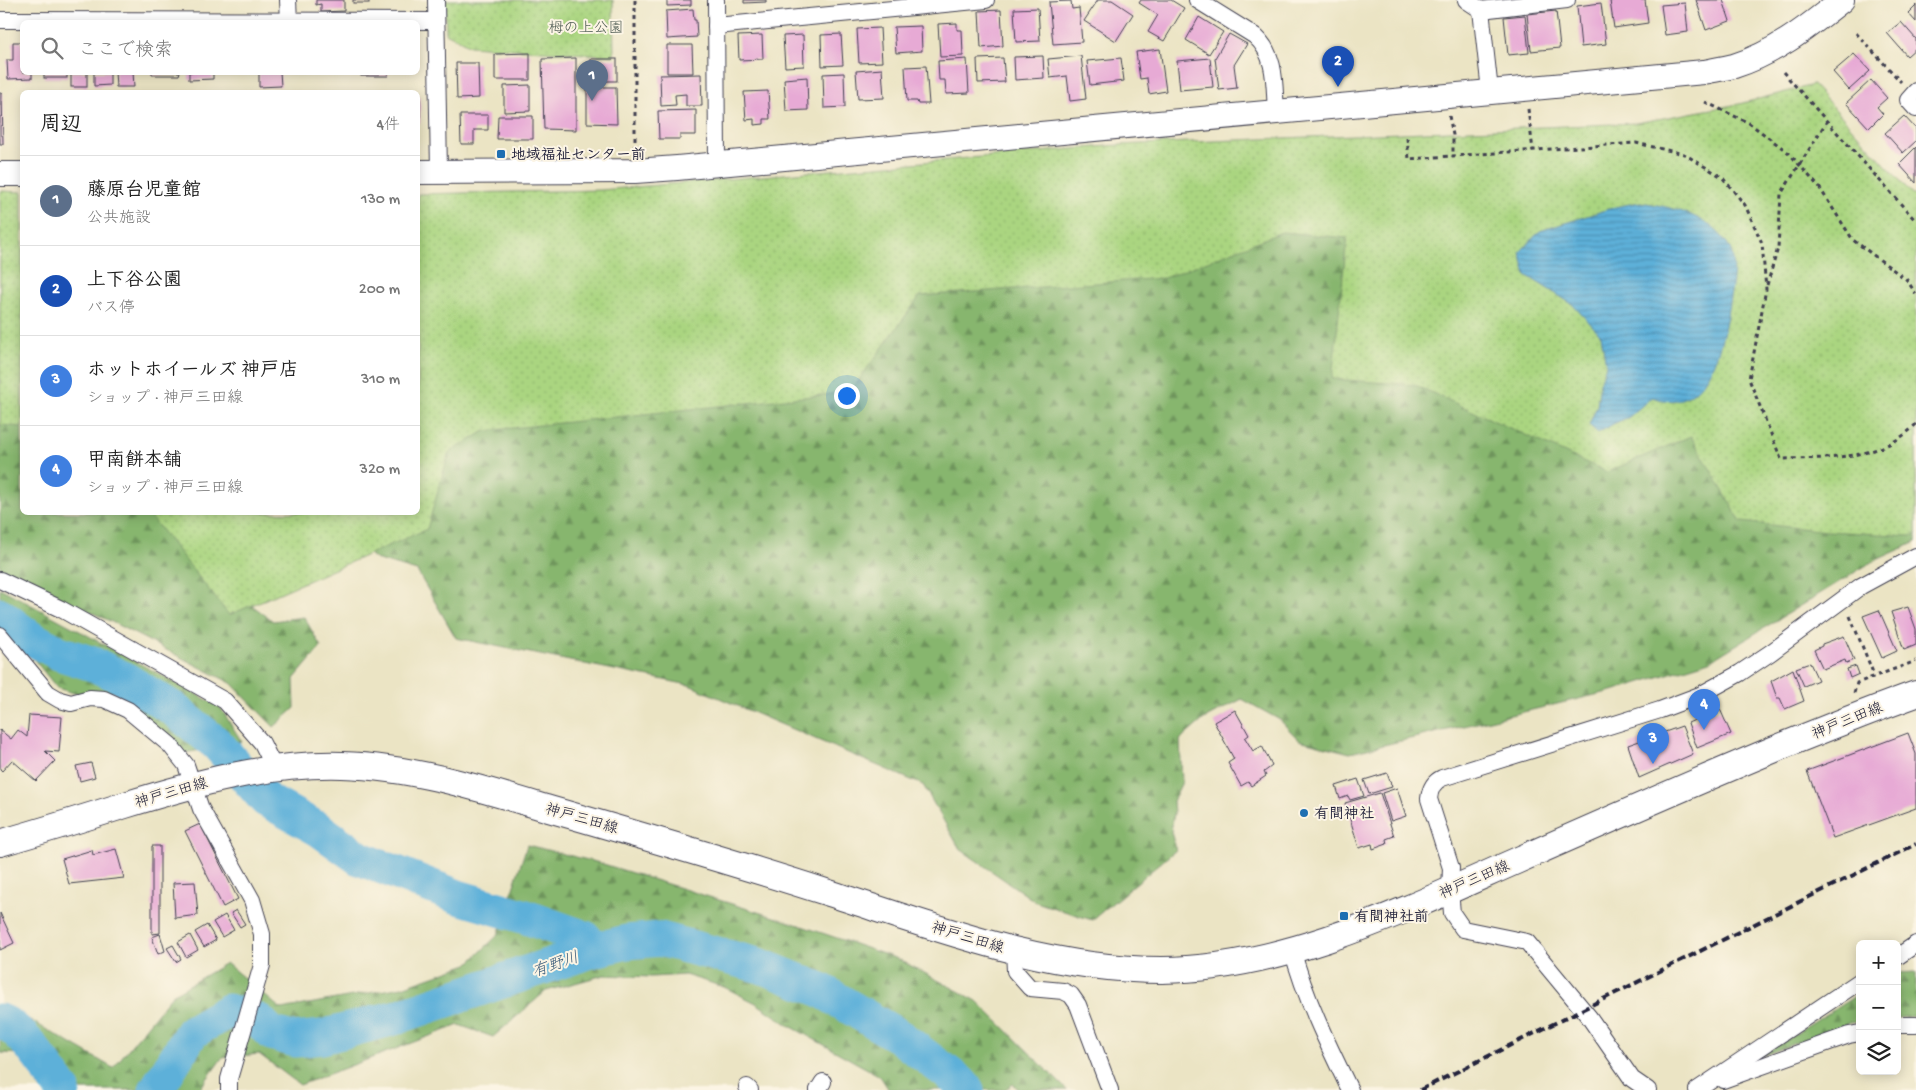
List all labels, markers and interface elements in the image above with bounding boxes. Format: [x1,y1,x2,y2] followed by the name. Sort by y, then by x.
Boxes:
[20,20,420,75] search box
[548,20,624,38] park label: 栂の上公園
[38,34,66,62] icon: search
[78,40,173,63] text: ここで検索
[1322,46,1354,87] pin: 2
[576,60,608,101] pin: 1
[40,114,82,139] text: 周辺
[376,117,400,136] text: 4件
[511,146,646,165] place label: 地域福祉センター前
[495,148,507,160] marker: 地域福祉センター前
[87,180,201,203] text: 藤原台児童館
[53,191,59,210] text: 1
[361,191,400,210] text: 130 m
[87,210,151,229] text: 公共施設
[87,270,182,293] text: 上下谷公園
[52,281,60,300] text: 2
[359,281,400,300] text: 200 m
[87,300,135,319] text: バス停
[87,360,298,383] text: ホットホイールズ 神戸店
[52,371,60,390] text: 3
[361,371,400,390] text: 310 m
[834,383,860,409] your location
[87,390,243,409] text: ショップ · 神戸三田線
[87,450,182,473] text: 甲南餅本舗
[52,461,60,480] text: 4
[360,461,400,480] text: 320 m
[87,480,243,499] text: ショップ · 神戸三田線
[1688,689,1720,730] pin: 4
[1809,699,1886,744] street label: 神戸三田線
[1637,723,1669,764] pin: 3
[133,774,210,813] street label: 神戸三田線
[543,800,620,839] street label: 神戸三田線
[1314,805,1374,824] place label: 有間神社
[1298,807,1310,819] marker: 有間神社
[1436,857,1513,904] street label: 神戸三田線
[1354,908,1429,927] place label: 有間神社前
[1338,910,1350,922] marker: 有間神社前
[929,918,1006,958] street label: 神戸三田線
[1856,940,1901,1075] map controls
[1856,940,1901,985] button: +
[530,948,582,983] water label: 有野川
[1856,985,1901,1030] button: −
[1856,1030,1901,1075] button: layers

